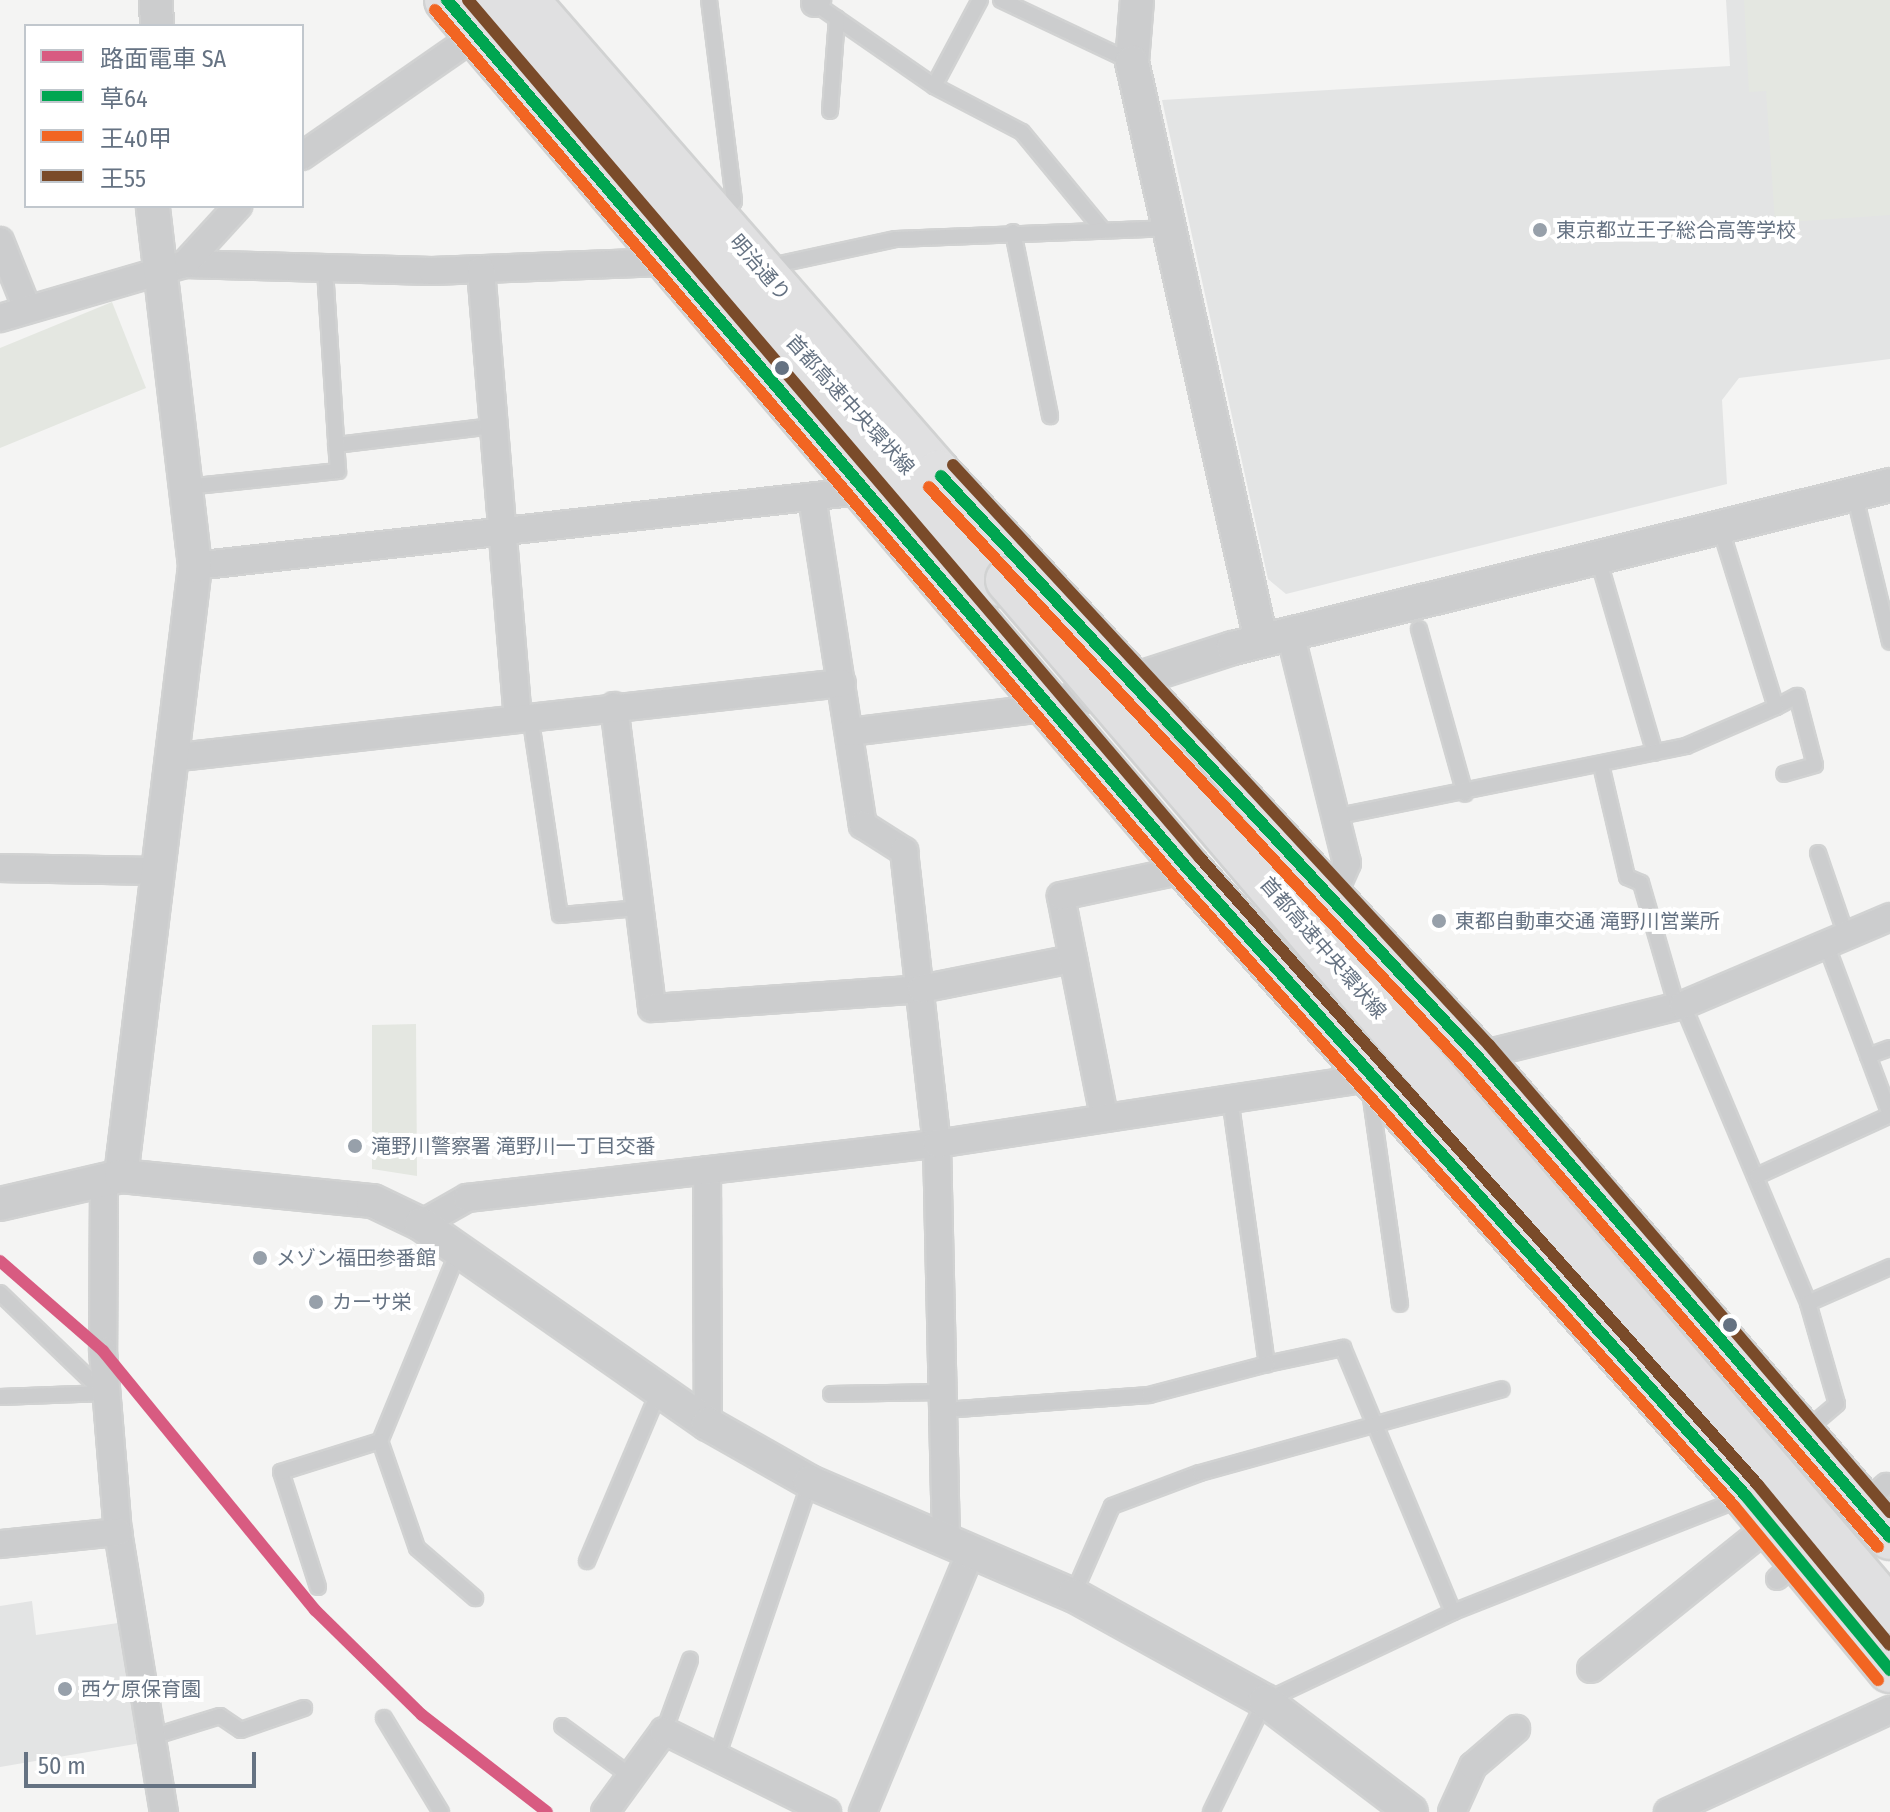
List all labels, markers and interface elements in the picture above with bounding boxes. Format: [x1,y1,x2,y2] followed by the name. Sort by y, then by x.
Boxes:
[24,24,304,208] legend
[100,45,226,73] text: 路面電車 SA
[100,85,148,113] text: 草64
[100,125,172,153] text: 王40甲
[100,165,146,193] text: 王55
[1556,218,1796,242] place label: 東京都立王子総合高等学校
[1531,221,1549,239] marker: 東京都立王子総合高等学校
[725,230,795,306] street label: 明治通り
[781,330,919,480] street label: 首都高速中央環状線
[774,360,790,376] unlabelled marker
[1255,872,1391,1024] street label: 首都高速中央環状線
[1455,909,1720,933] place label: 東都自動車交通 滝野川営業所
[1430,912,1448,930] marker: 東都自動車交通 滝野川営業所
[371,1134,656,1158] place label: 滝野川警察署 滝野川一丁目交番
[346,1137,364,1155] marker: 滝野川警察署 滝野川一丁目交番
[276,1246,436,1270] place label: メゾン福田参番館
[251,1249,269,1267] marker: メゾン福田参番館
[332,1290,412,1314] place label: カーサ栄
[307,1293,325,1311] marker: カーサ栄
[1722,1317,1738,1333] unlabelled marker
[81,1677,201,1701] place label: 西ケ原保育園
[56,1680,74,1698] marker: 西ケ原保育園
[28,1736,260,1786] scale bar
[38,1752,86,1780] text: 50 m

